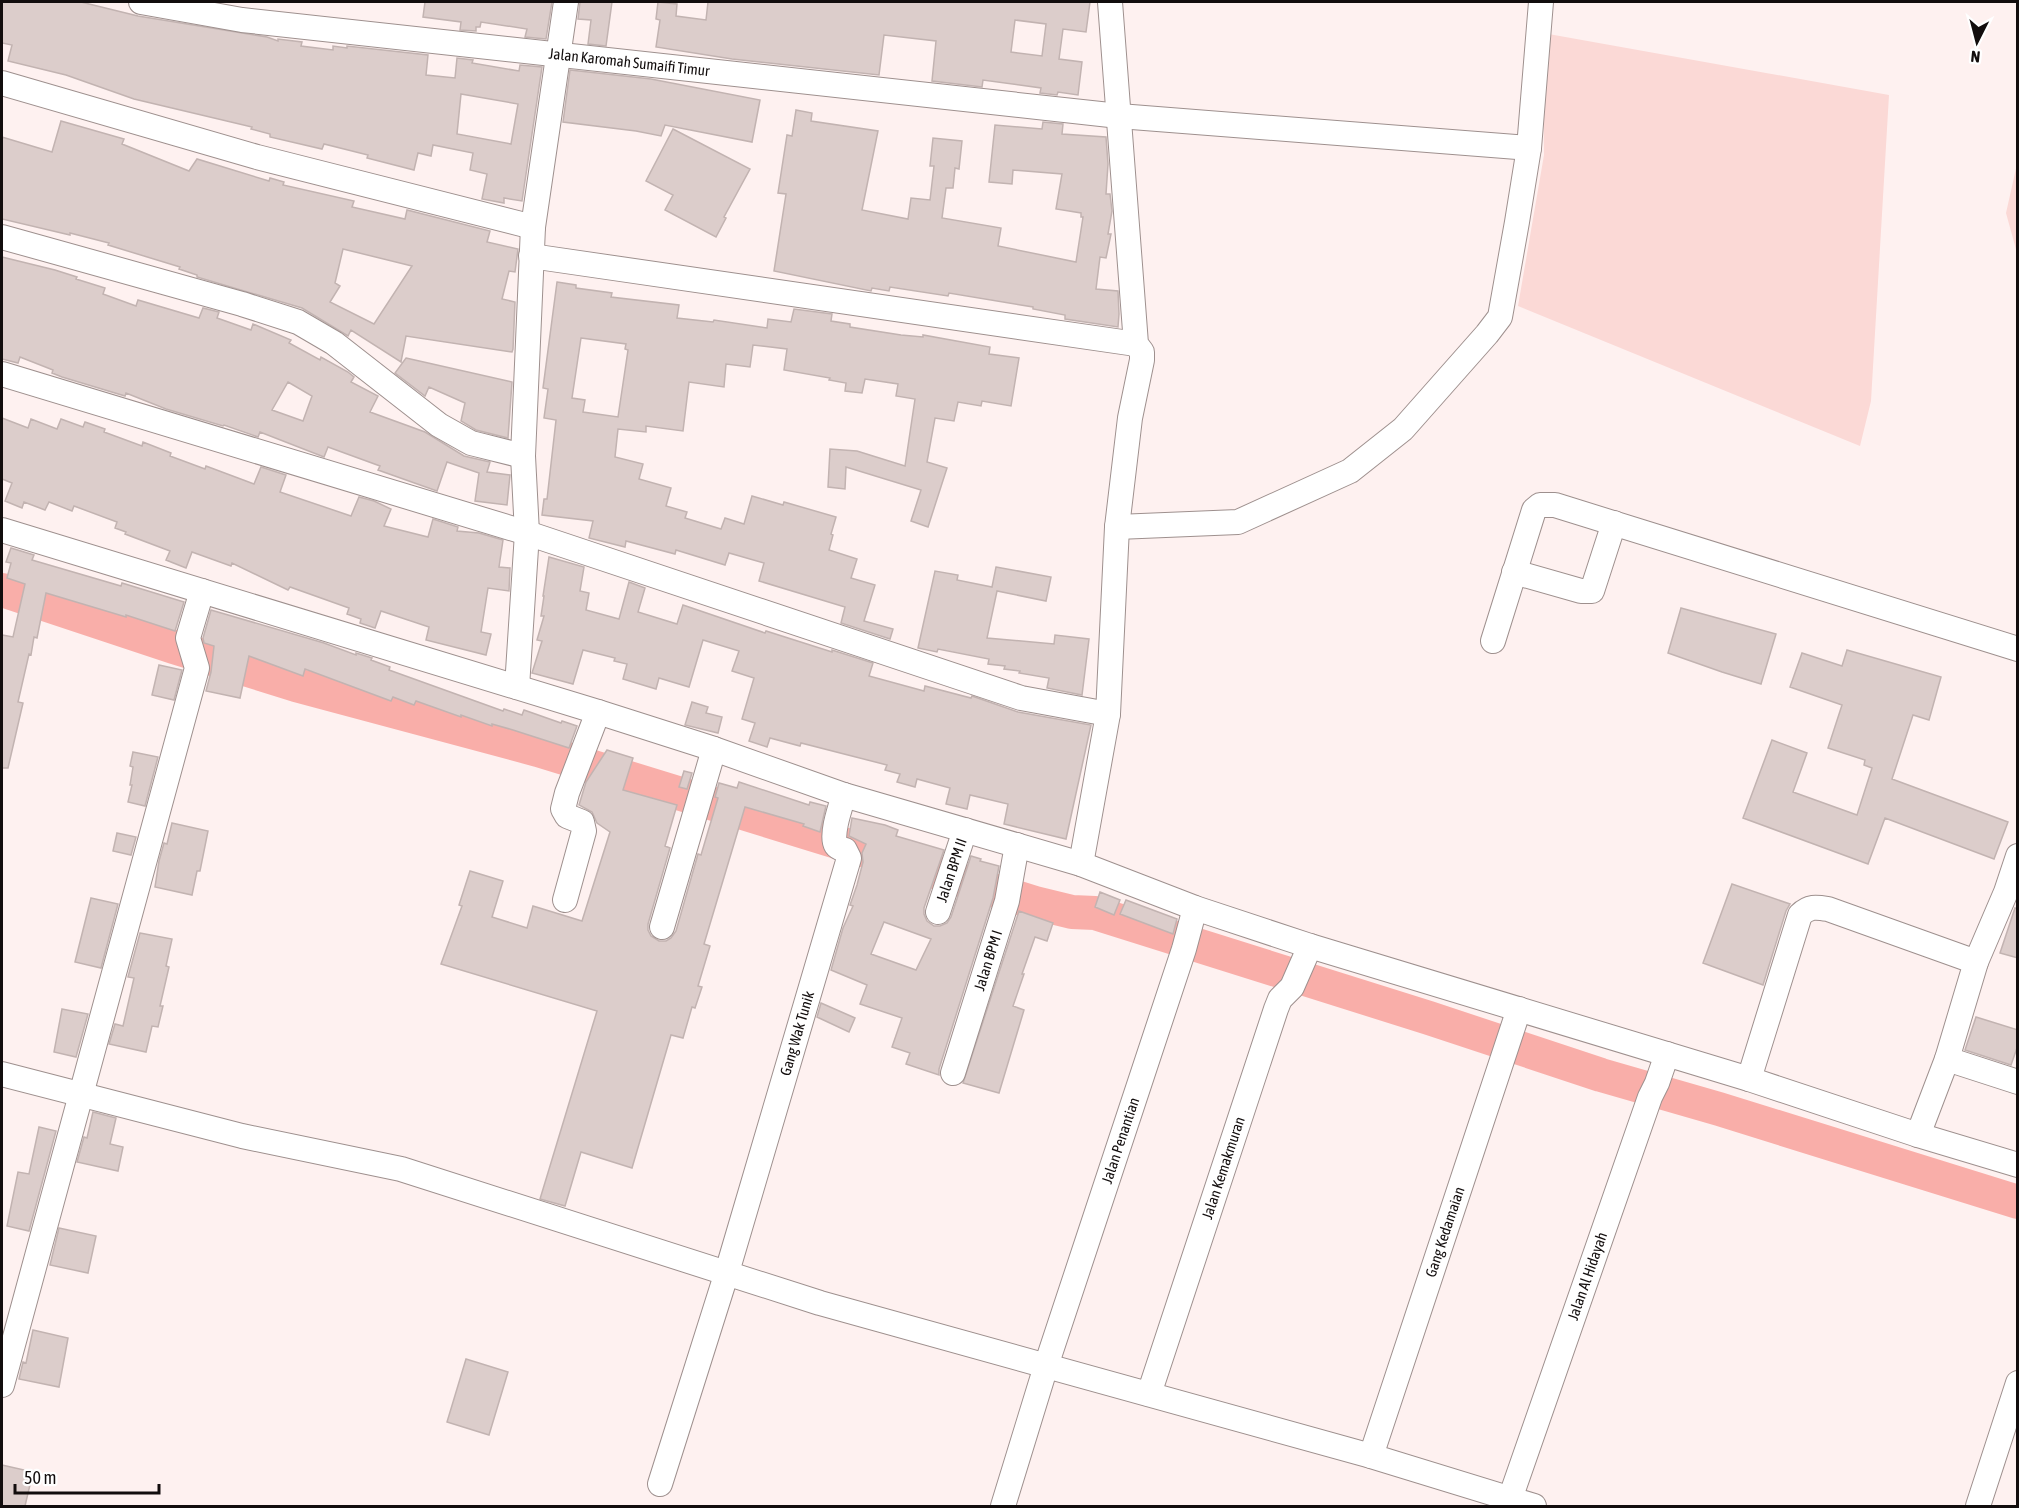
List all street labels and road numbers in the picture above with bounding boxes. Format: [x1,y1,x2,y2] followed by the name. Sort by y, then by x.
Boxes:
[548,45,711,79] street label: Jalan Karomah Sumaifi Timur
[933,836,970,904] street label: Jalan BPM II
[970,928,1005,993] street label: Jalan BPM I
[776,989,817,1078] street label: Gang Wak Tunik
[1098,1095,1142,1186] street label: Jalan Penantian
[1198,1114,1248,1221] street label: Jalan Kemakmuran
[1422,1184,1468,1279] street label: Gang Kedamaian
[1564,1230,1610,1322] street label: Jalan Al Hidayah

